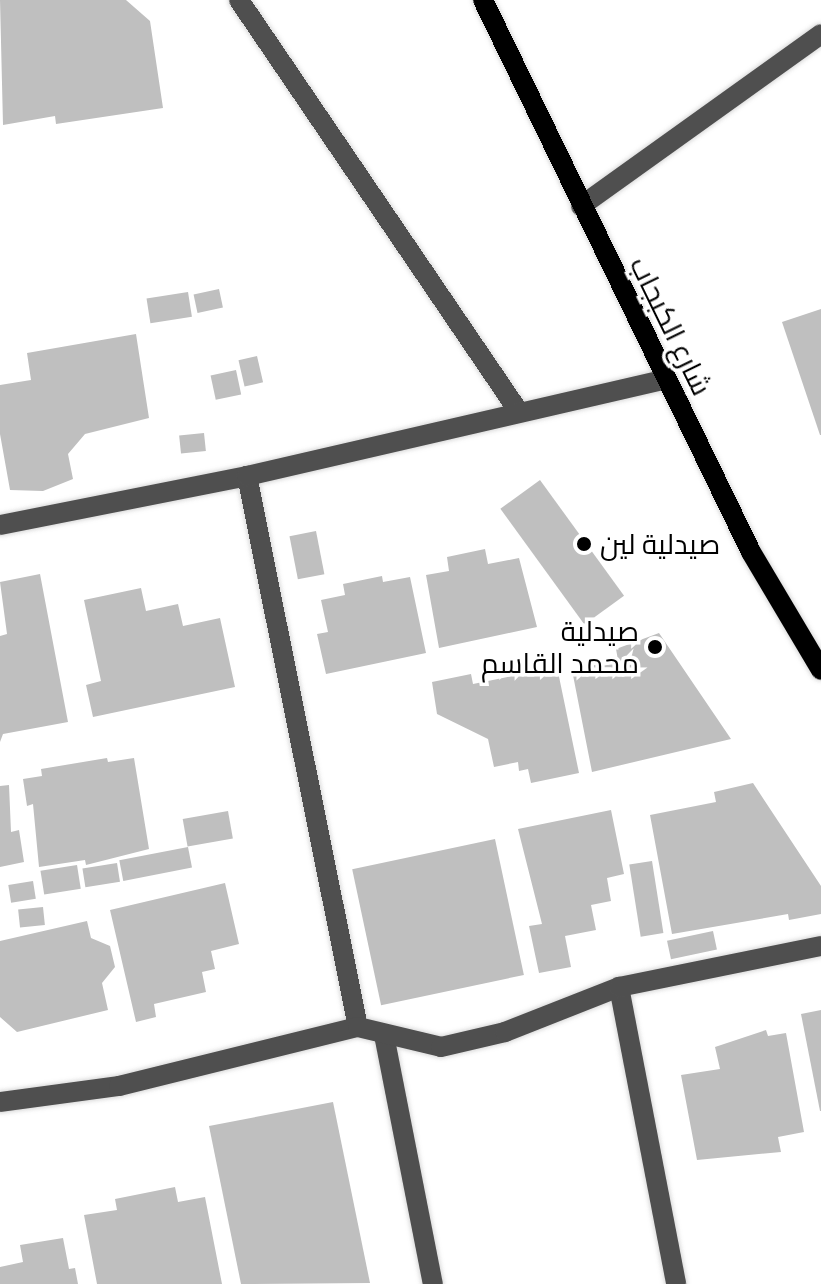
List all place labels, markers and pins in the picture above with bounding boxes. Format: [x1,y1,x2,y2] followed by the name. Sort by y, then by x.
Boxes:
[600,527,720,561] place label: صيدلية لين
[575,535,593,553] marker: صيدلية لين
[481,614,639,680] place label: صيدلية محمد القاسم
[646,638,664,656] marker: صيدلية محمد القاسم

